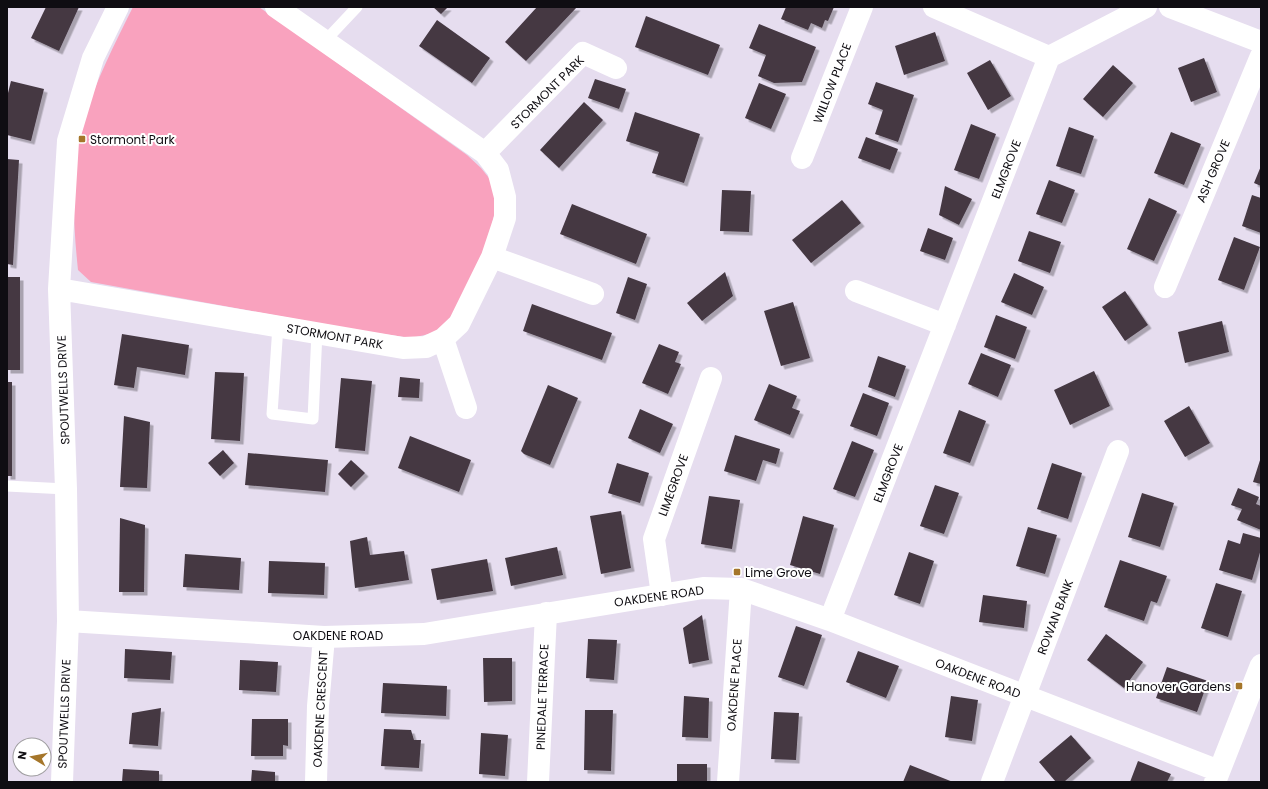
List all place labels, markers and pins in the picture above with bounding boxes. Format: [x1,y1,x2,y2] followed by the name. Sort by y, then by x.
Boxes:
[90,131,175,148] place label: Stormont Park
[77,134,87,144] marker: Stormont Park
[745,564,812,581] place label: Lime Grove
[732,567,742,577] marker: Lime Grove
[1126,678,1231,695] place label: Hanover Gardens
[1234,681,1244,691] marker: Hanover Gardens

